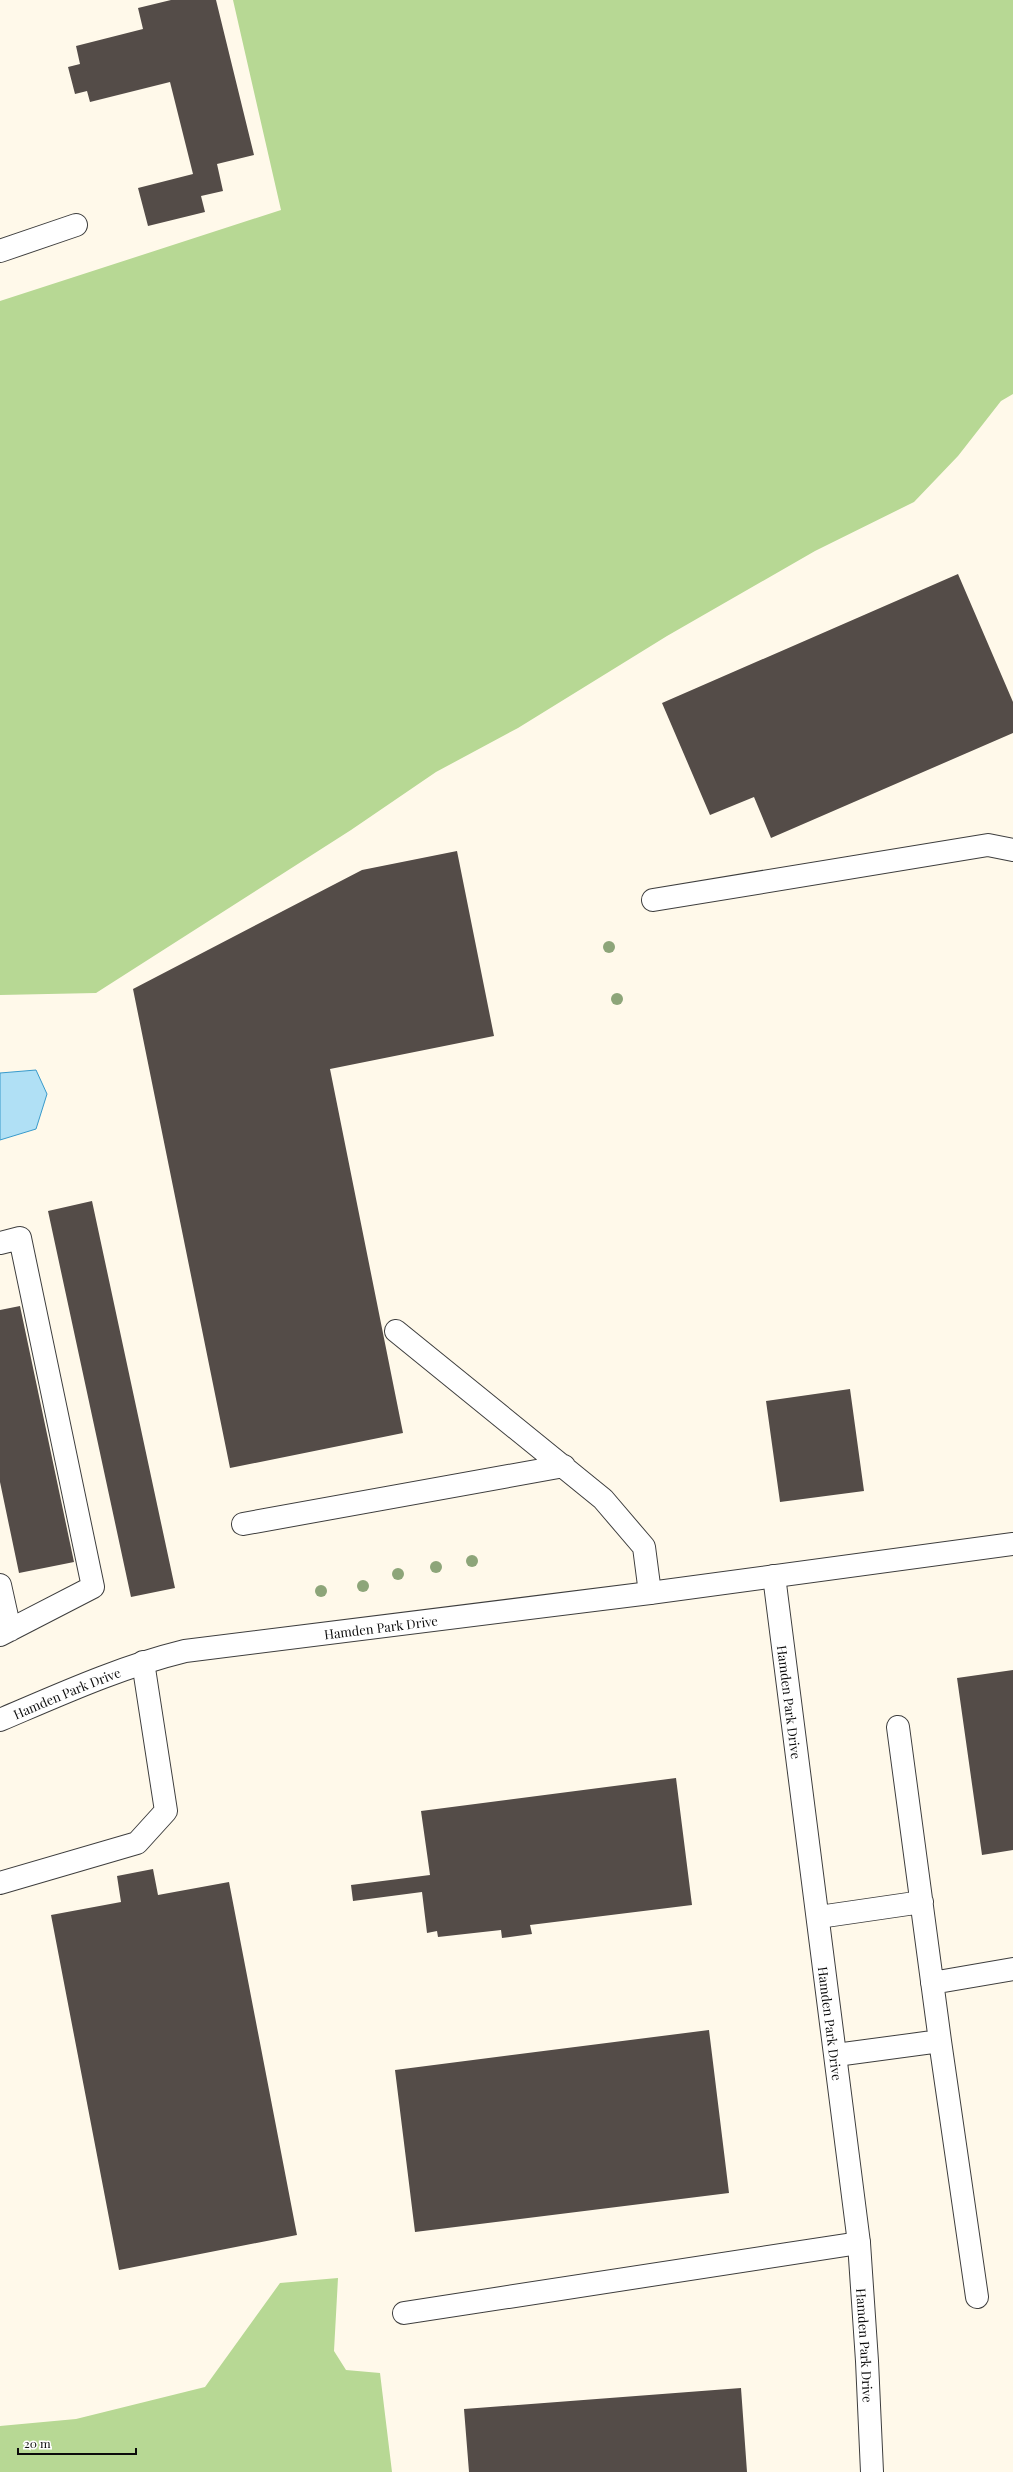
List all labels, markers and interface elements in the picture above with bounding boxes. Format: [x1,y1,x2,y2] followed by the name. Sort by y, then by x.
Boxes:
[323,1611,439,1642] street label: Hamden Park Drive
[774,1644,806,1760] street label: Hamden Park Drive
[10,1663,123,1722] street label: Hamden Park Drive
[815,1965,847,2082] street label: Hamden Park Drive
[854,2288,877,2403] street label: Hamden Park Drive
[18,2430,136,2456] scale bar
[24,2435,51,2451] text: 20 m

